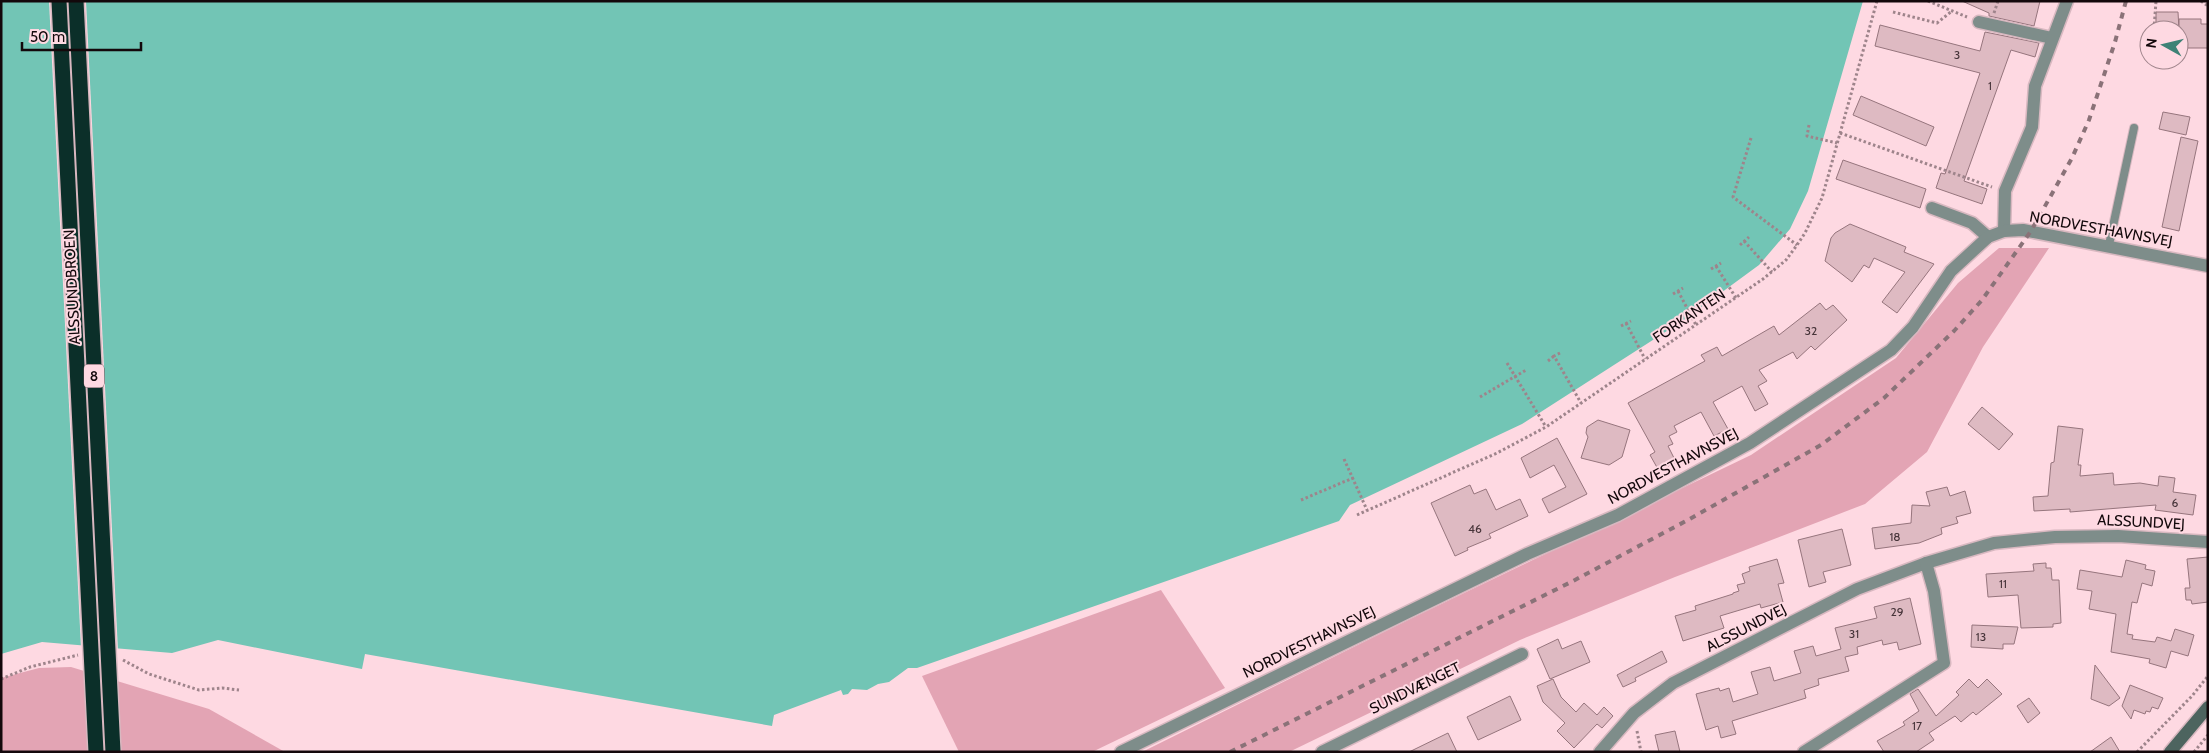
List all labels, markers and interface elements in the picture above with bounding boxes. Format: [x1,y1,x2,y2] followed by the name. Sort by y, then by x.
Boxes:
[22,20,141,52] scale bar
[2139,20,2189,70] north arrow
[30,28,65,46] text: 50 m
[2142,37,2161,49] text: N
[1954,47,1960,62] house number: 3
[1988,78,1992,93] house number: 1
[2028,208,2174,250] street label: NORDVESTHAVNSVEJ
[60,229,84,345] street label: ALSSUNDBROEN
[1649,285,1729,347] street label: FORKANTEN
[1805,323,1817,338] house number: 32
[84,364,104,388] road number: 8
[1605,424,1741,508] street label: NORDVESTHAVNSVEJ
[2172,495,2179,510] house number: 6
[2097,511,2185,533] street label: ALSSUNDVEJ
[1468,521,1482,536] house number: 46
[1889,529,1901,544] house number: 18
[1999,576,2007,591] house number: 11
[1703,600,1789,656] street label: ALSSUNDVEJ
[1240,602,1378,682] street label: NORDVESTHAVNSVEJ
[1890,604,1904,619] house number: 29
[1849,626,1859,641] house number: 31
[1976,629,1986,644] house number: 13
[1367,658,1463,718] street label: SUNDVÆNGET
[1912,718,1922,733] house number: 17

